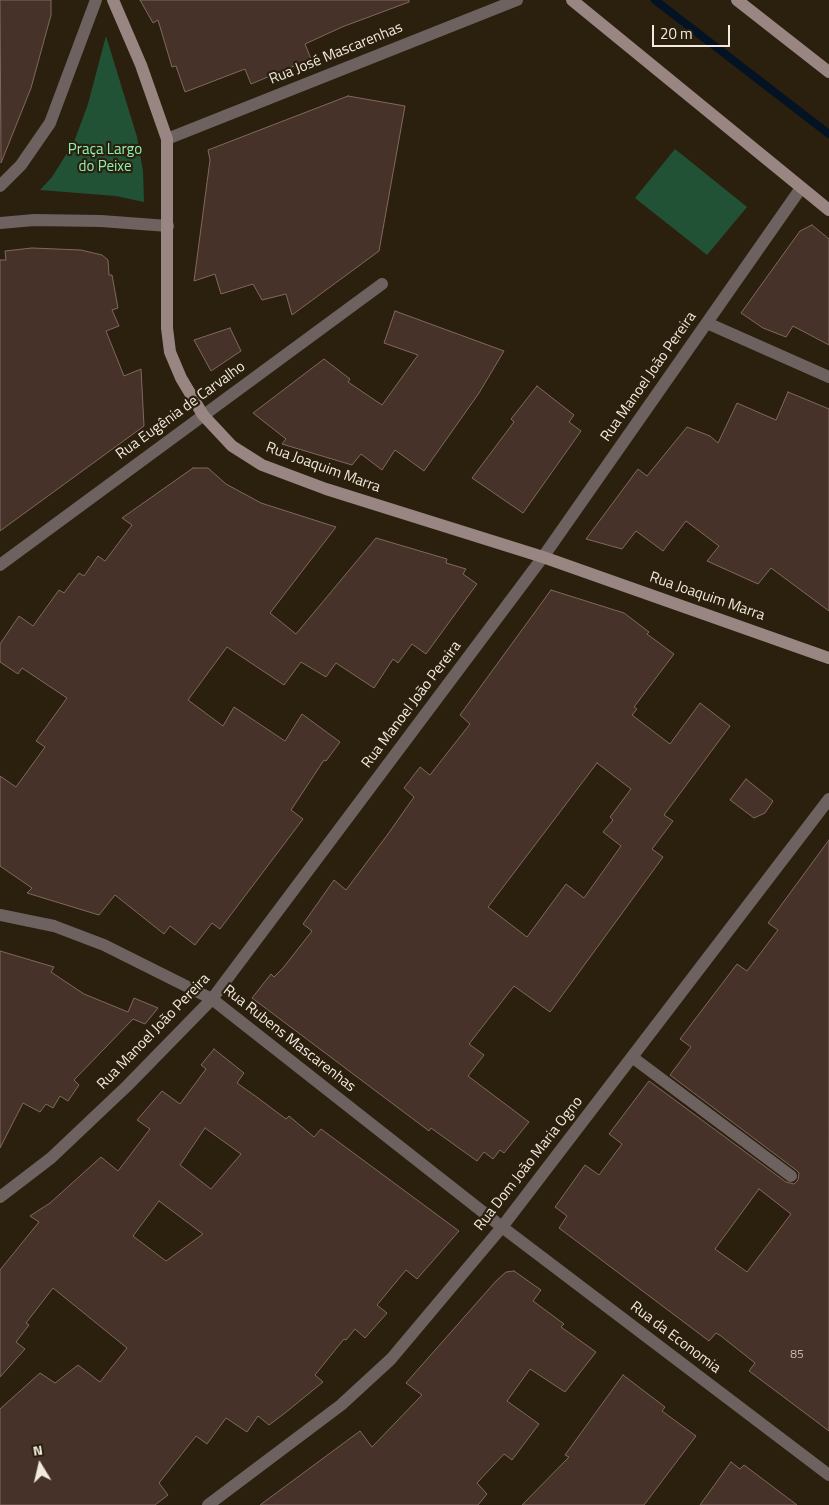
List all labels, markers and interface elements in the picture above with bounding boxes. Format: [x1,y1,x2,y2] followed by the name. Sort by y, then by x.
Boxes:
[654,15,732,47] scale bar
[267,19,405,89] street label: Rua José Mascarenhas
[660,22,693,45] text: 20 m
[68,141,142,176] park label: Praça Largo do Peixe
[597,309,701,445] street label: Rua Manoel João Pereira
[113,358,249,464] street label: Rua Eugênia de Carvalho
[263,439,383,497] street label: Rua Joaquim Marra
[647,569,767,625] street label: Rua Joaquim Marra
[358,638,466,772] street label: Rua Manoel João Pereira
[94,970,214,1094] street label: Rua Manoel João Pereira
[219,982,359,1096] street label: Rua Rubens Mascarenhas
[471,1093,587,1235] street label: Rua Dom João Maria Ogno
[626,1298,724,1378] street label: Rua da Economia
[790,1348,804,1362] house number: 85
[31,1439,44,1461] text: N
[15,1440,65,1490] north arrow

